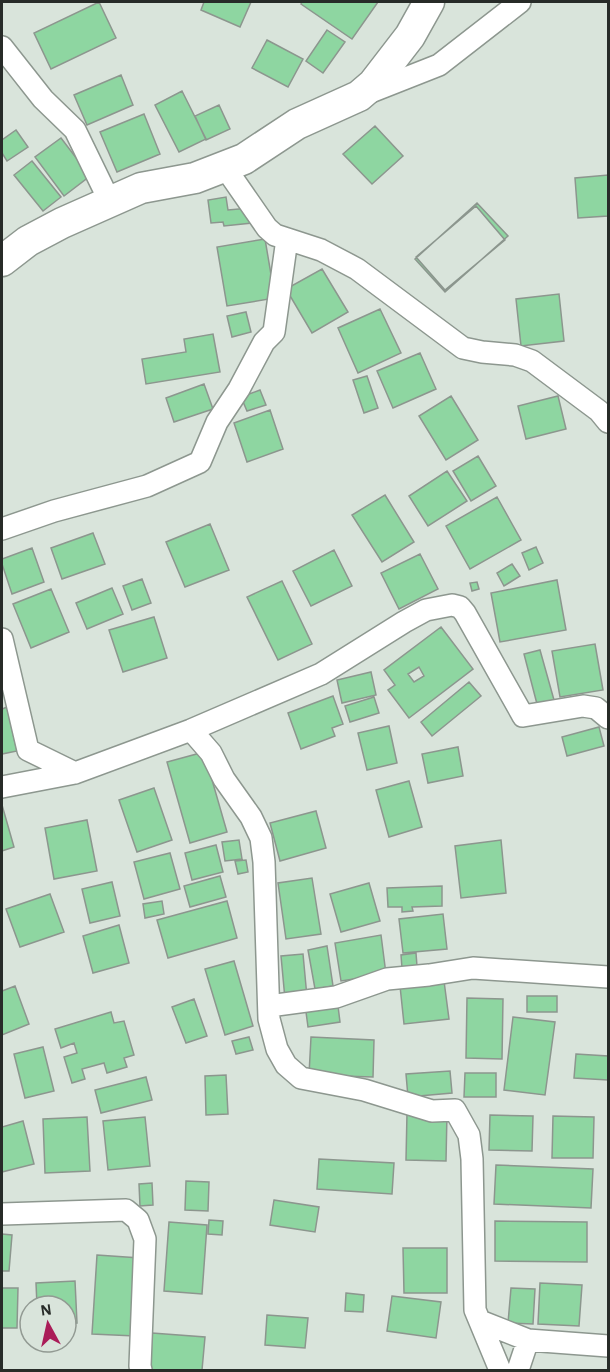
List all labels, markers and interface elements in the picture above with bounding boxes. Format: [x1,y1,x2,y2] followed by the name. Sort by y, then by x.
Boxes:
[18,1294,78,1354] north arrow
[39,1301,53,1319] text: N

